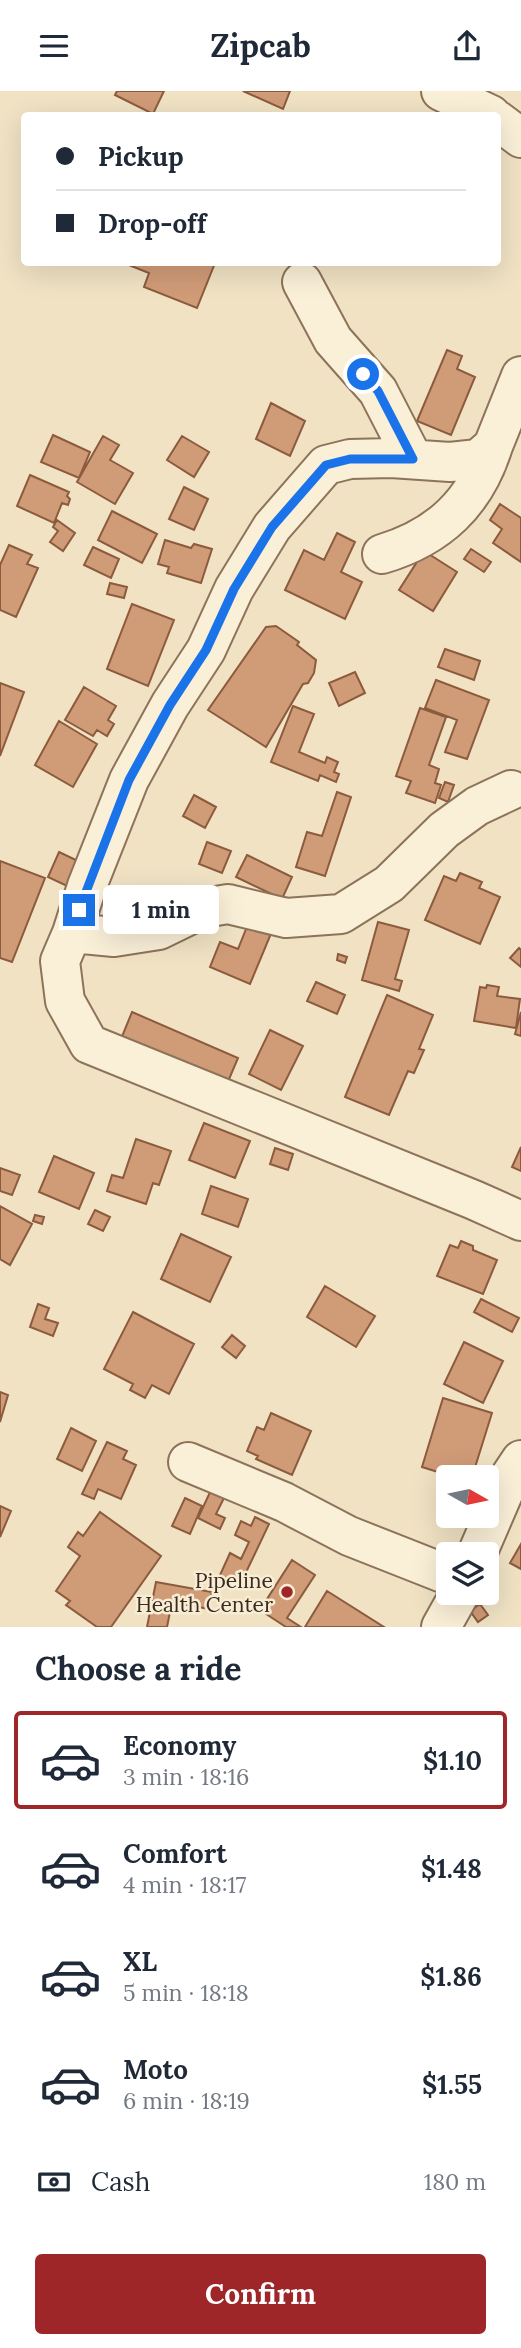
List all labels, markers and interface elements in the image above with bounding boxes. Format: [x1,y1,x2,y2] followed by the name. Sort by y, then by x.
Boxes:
[210,25,311,66] text: Zipcab
[35,27,73,65] icon: menu
[448,27,486,65] icon: share
[98,140,184,173] text: Pickup
[98,207,206,240] text: Drop-off
[347,358,379,390] route start
[104,885,219,935] callout: 1 min
[63,894,95,926] route end
[132,895,190,924] text: 1 min
[436,1465,499,1528] north arrow
[436,1465,499,1605] map controls
[436,1542,499,1605] button: layers
[136,1567,273,1618] place label: Pipeline Health Center
[279,1584,295,1600] marker: Pipeline Health Center
[35,1648,242,1689] text: Choose a ride
[39,1729,102,1792] icon: car
[123,1729,236,1762] text: Economy
[423,1744,482,1777] text: $1.10
[123,1762,249,1791] text: 3 min · 18:16
[39,1837,102,1900] icon: car
[123,1837,227,1870] text: Comfort
[421,1852,482,1885] text: $1.48
[123,1870,246,1899] text: 4 min · 18:17
[39,1945,102,2008] icon: car
[123,1945,157,1978] text: XL
[420,1960,482,1993] text: $1.86
[123,1978,249,2007] text: 5 min · 18:18
[39,2053,102,2116] icon: car
[123,2053,188,2086] text: Moto
[422,2068,482,2101] text: $1.55
[123,2086,250,2115] text: 6 min · 18:19
[35,2163,73,2201] icon: cash
[91,2165,150,2198] text: Cash
[424,2167,486,2196] text: 180 m
[35,2254,486,2334] button: Confirm

